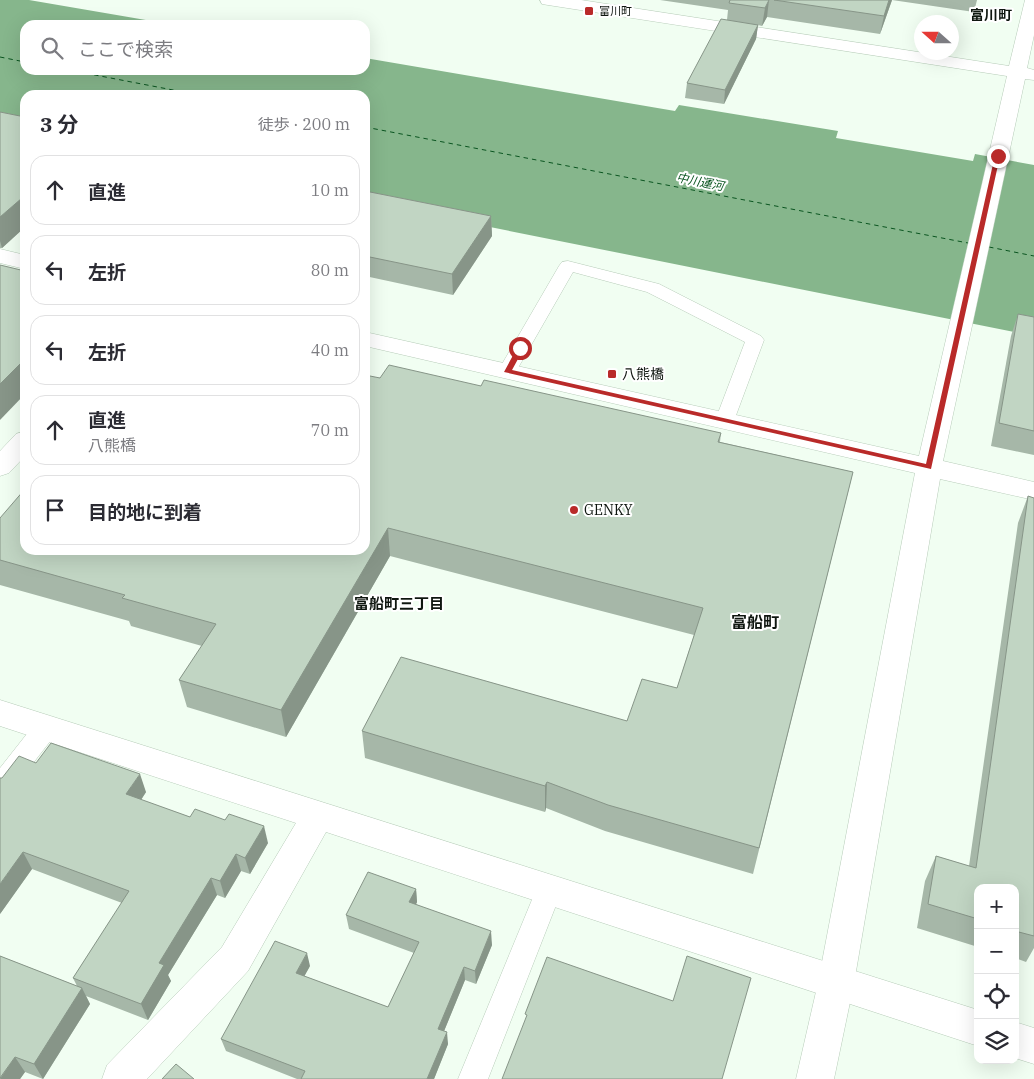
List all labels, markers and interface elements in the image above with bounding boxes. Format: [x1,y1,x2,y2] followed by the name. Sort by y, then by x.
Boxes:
[599,4,632,18] place label: 富川町
[583,5,595,17] marker: 富川町
[970,6,1012,24] district label: 富川町
[914,15,959,60] north arrow
[20,20,370,75] search box
[38,34,66,62] icon: search
[78,37,173,61] text: ここで検索
[40,110,78,138] text: 3 分
[258,114,350,134] text: 徒歩 · 200 m
[987,145,1010,168] route end
[675,170,727,194] water label: 中川運河
[41,176,69,204] icon: ahead
[88,180,126,204] text: 直進
[311,180,349,200] text: 10 m
[41,256,69,284] icon: left
[88,260,126,284] text: 左折
[311,260,349,280] text: 80 m
[41,336,69,364] icon: left
[509,337,532,360] route start
[88,340,126,364] text: 左折
[311,340,349,360] text: 40 m
[622,365,664,383] place label: 八熊橋
[606,368,618,380] marker: 八熊橋
[88,408,126,432] text: 直進
[41,416,69,444] icon: ahead
[311,420,349,440] text: 70 m
[88,435,136,455] text: 八熊橋
[41,496,69,524] icon: arrive
[88,500,202,524] text: 目的地に到着
[584,501,633,519] place label: GENKY
[568,504,580,516] marker: GENKY
[354,594,444,613] district label: 富船町三丁目
[731,612,779,632] district label: 富船町
[974,884,1019,1064] map controls
[974,884,1019,929] button: +
[974,929,1019,974] button: −
[974,974,1019,1019] button: locate
[974,1019,1019,1064] button: layers

